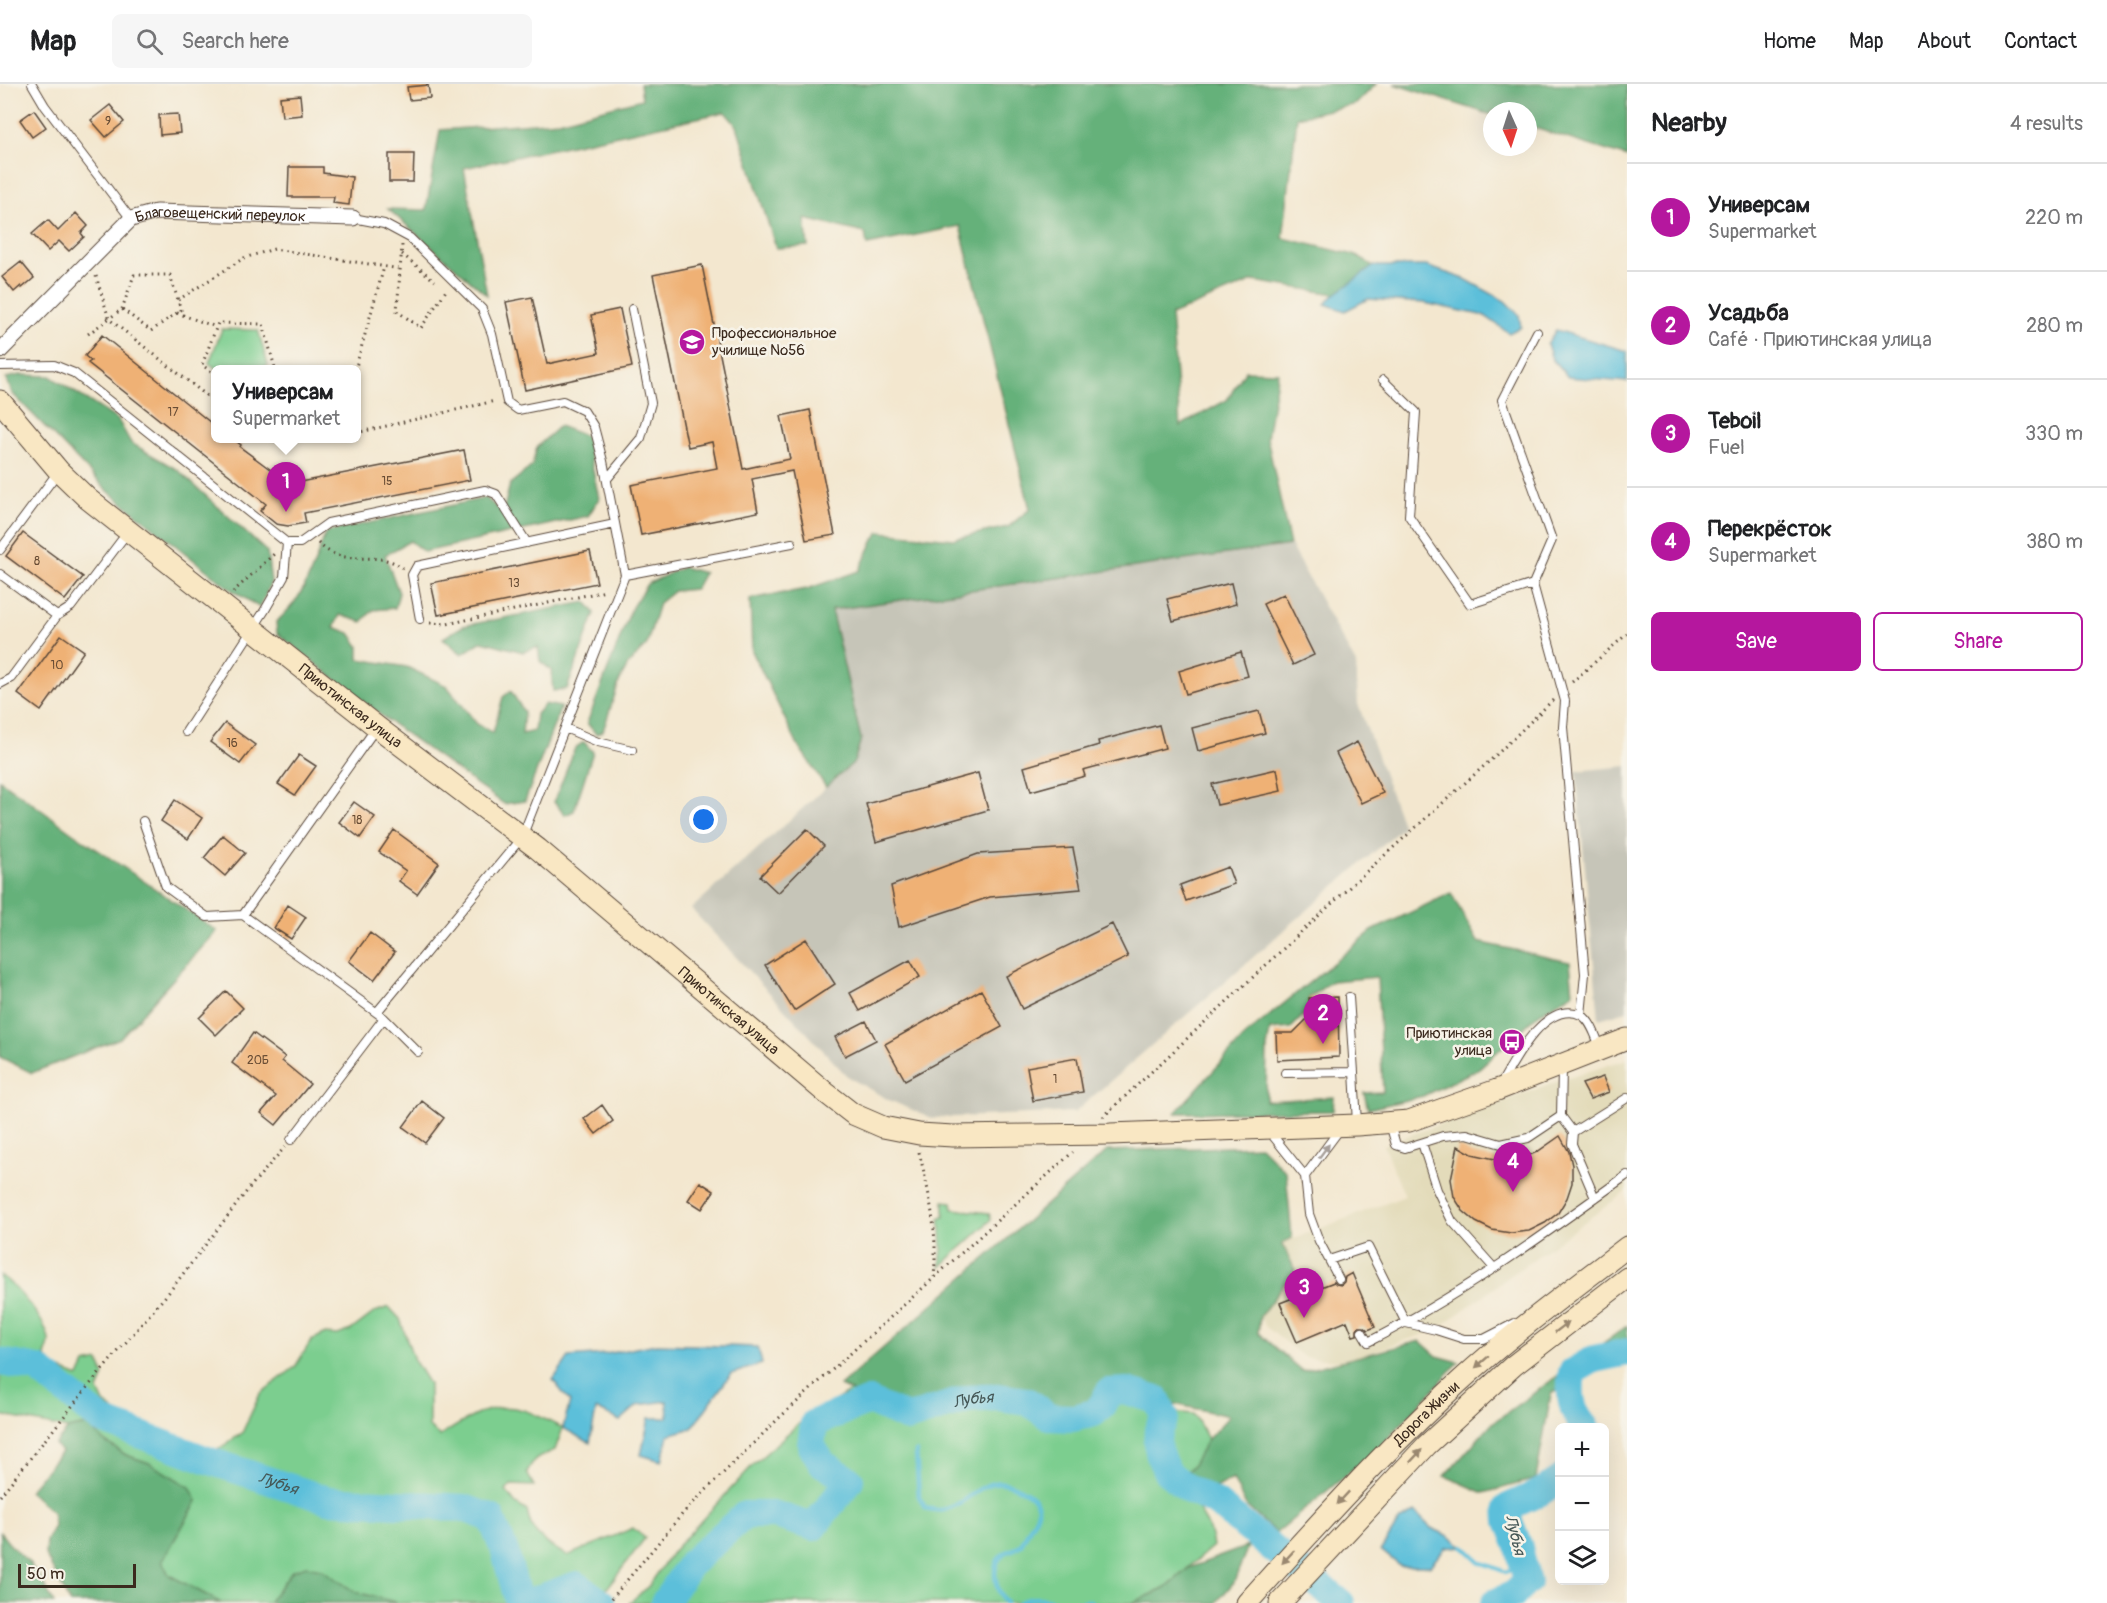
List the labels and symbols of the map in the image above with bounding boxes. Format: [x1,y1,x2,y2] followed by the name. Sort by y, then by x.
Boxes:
[1483,102,1537,156] north arrow
[105,114,111,129] house number: 9
[133,202,306,227] street label: Благовещенский переулок
[711,324,837,360] place label: Профессиональное училище №56
[677,327,707,357] school or university icon: Профессиональное училище №56
[167,405,179,420] house number: 17
[266,462,306,512] pin: 1
[381,474,393,489] house number: 15
[34,554,40,569] house number: 8
[508,576,520,591] house number: 13
[51,658,63,673] house number: 10
[295,659,406,752] street label: Приютинская улица
[226,736,238,751] house number: 16
[689,805,718,834] your location
[352,813,362,828] house number: 18
[674,963,783,1059] street label: Приютинская улица
[1304,994,1342,1044] pin: 2
[1406,1024,1492,1060] place label: Приютинская улица
[1497,1027,1527,1057] bus stop icon: Приютинская улица
[247,1053,269,1068] house number: 20Б
[1053,1072,1057,1087] house number: 1
[1494,1142,1532,1192] pin: 4
[1318,1143,1330,1159] one-way arrow
[1284,1268,1324,1318] pin: 3
[1555,1321,1570,1333] one-way arrow
[1475,1355,1490,1369] one-way arrow
[1388,1377,1463,1450] street label: Дорога Жизни
[950,1387,995,1413] water label: Лубья
[1409,1450,1423,1464] one-way arrow
[256,1468,302,1500] water label: Лубья
[1336,1491,1350,1506] one-way arrow
[1500,1513,1530,1558] water label: Лубья
[1282,1549,1295,1564] one-way arrow
[18,1561,136,1588] scale bar

